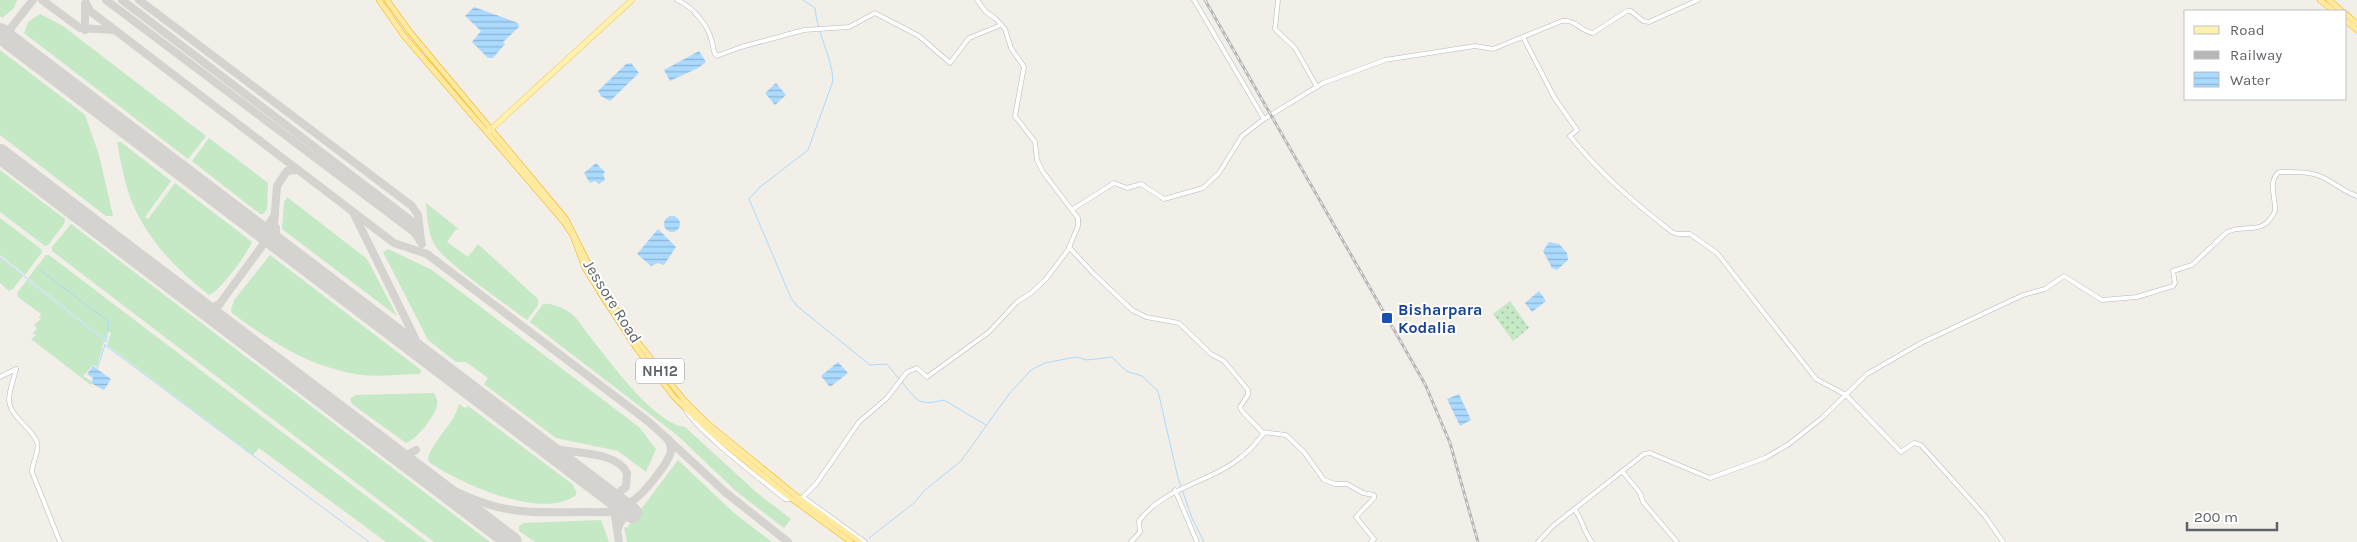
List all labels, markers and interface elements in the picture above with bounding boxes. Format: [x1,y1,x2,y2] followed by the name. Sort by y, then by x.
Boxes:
[2184,10,2347,100] legend
[2230,21,2265,39] text: Road
[2230,46,2282,64] text: Railway
[2230,71,2271,89] text: Water
[579,256,646,347] street label: Jessore Road
[1398,300,1482,337] place label: Bisharpara Kodalia
[1380,311,1394,325] marker: Bisharpara Kodalia
[636,358,684,384] road number: NH12
[2187,500,2277,532] scale bar
[2194,508,2238,526] text: 200 m

